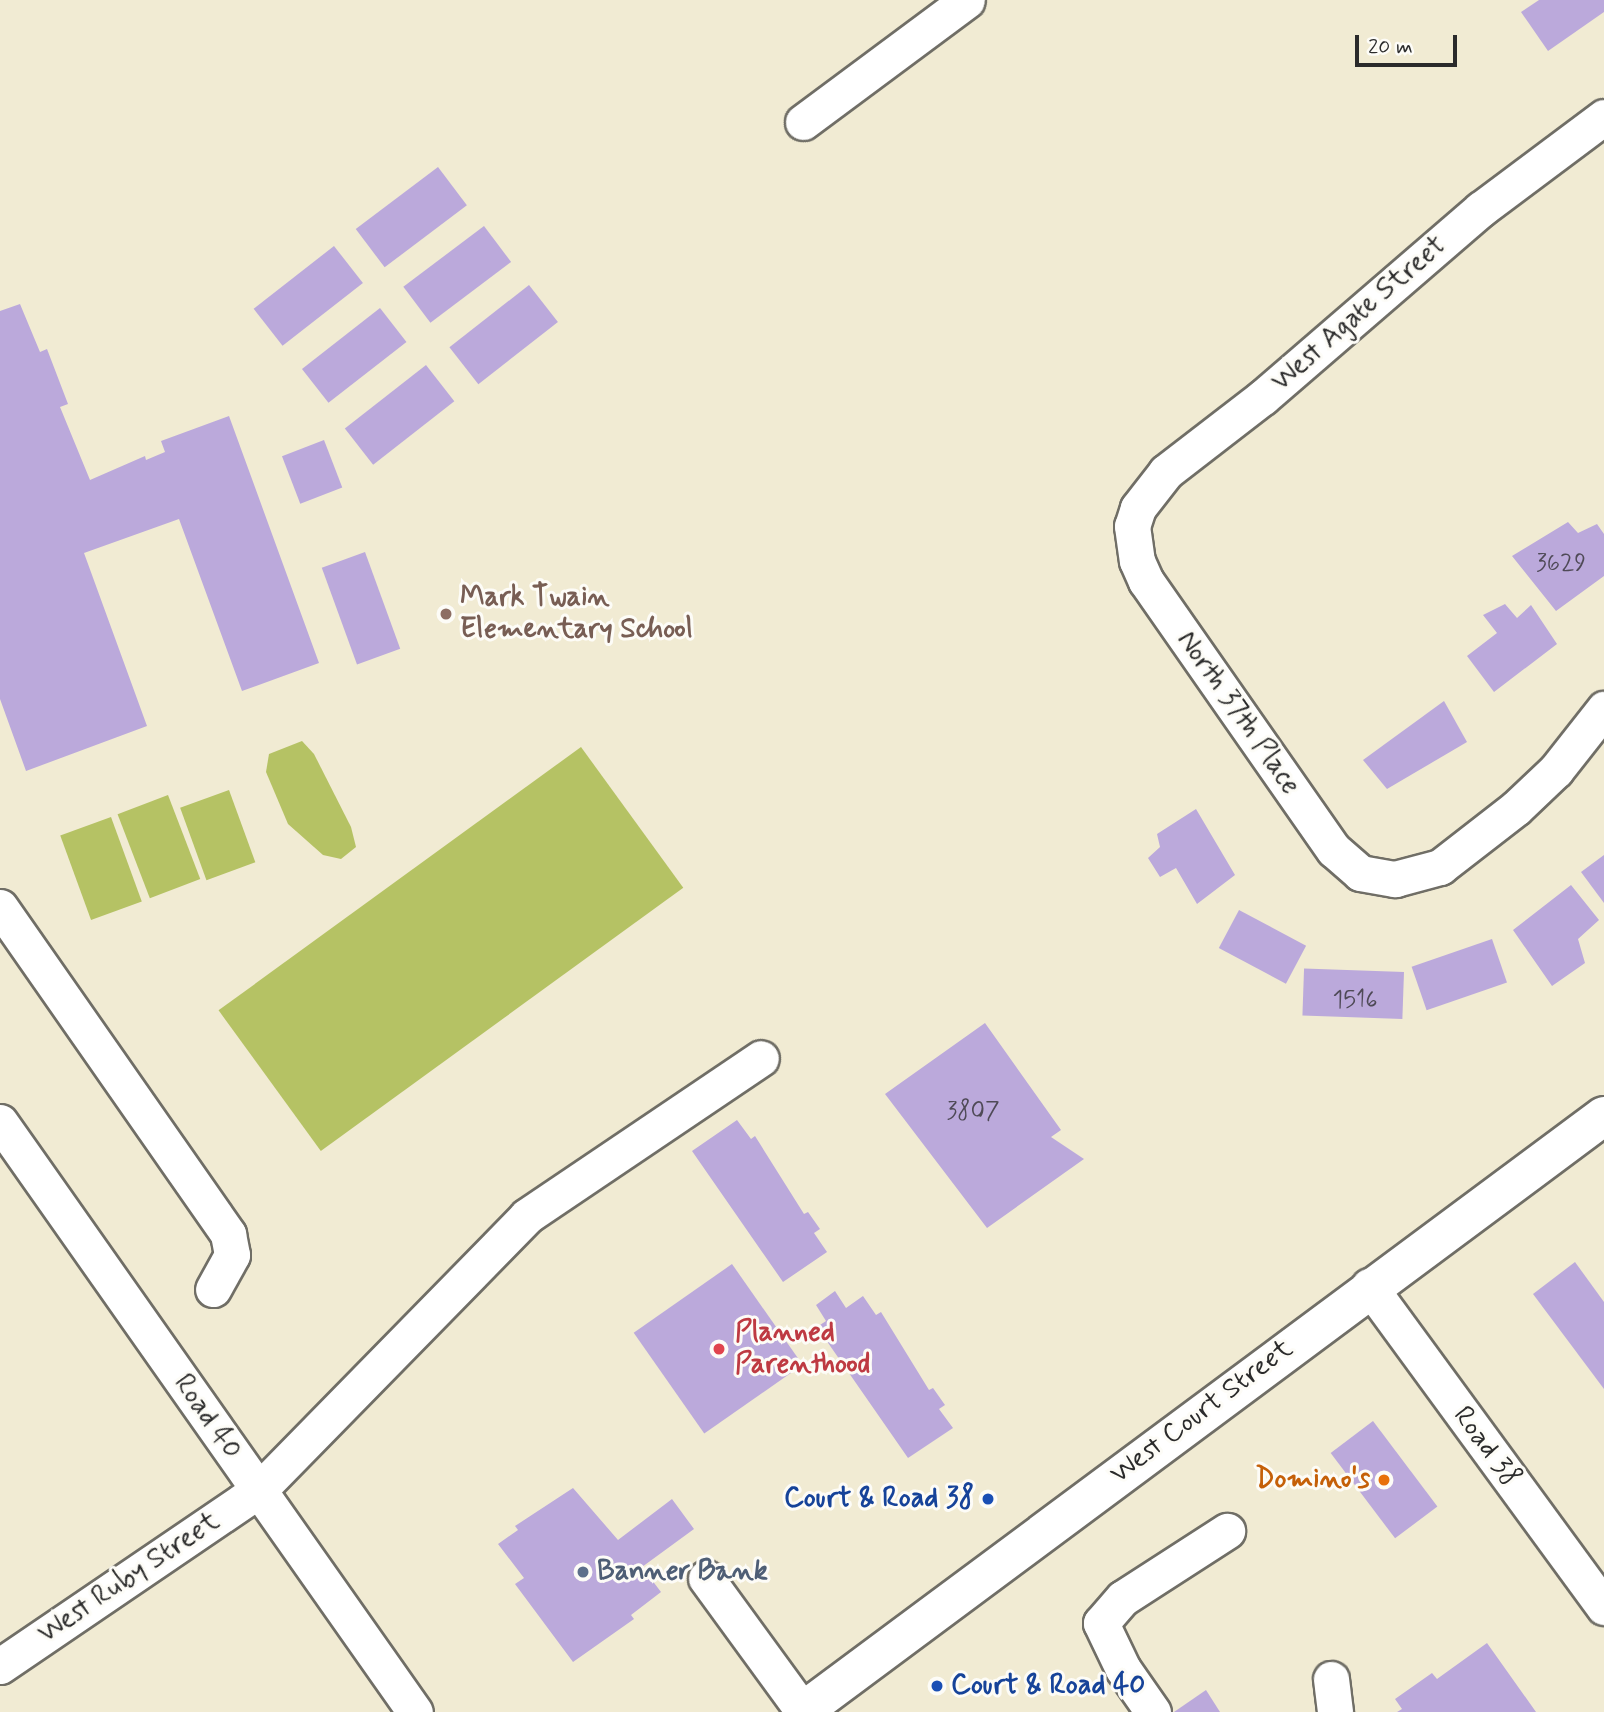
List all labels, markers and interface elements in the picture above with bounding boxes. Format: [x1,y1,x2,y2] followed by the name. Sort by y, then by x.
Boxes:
[1359,21,1460,65] scale bar
[1368,33,1413,61] text: 20 m
[1265,230,1453,398] street label: West Agate Street
[1536,550,1586,578] house number: 3629
[460,581,693,647] place label: Mark Twain Elementary School
[438,606,454,622] marker: Mark Twain Elementary School
[1169,625,1307,801] street label: North 37th Place
[1332,987,1378,1015] house number: 1516
[947,1098,999,1126] house number: 3807
[735,1316,870,1382] place label: Planned Parenthood
[1104,1332,1300,1492] street label: West Court Street
[709,1339,729,1359] marker: Planned Parenthood
[166,1368,248,1466] street label: Road 40
[1445,1400,1527,1494] street label: Road 38
[1255,1463,1370,1497] place label: Domino's
[1376,1472,1392,1488] marker: Domino's
[784,1482,974,1516] place label: Court & Road 38
[980,1491,996,1507] marker: Court & Road 38
[32,1505,226,1651] street label: West Ruby Street
[597,1555,760,1589] place label: Banner Bank
[575,1564,591,1580] marker: Banner Bank
[951,1669,1145,1703] place label: Court & Road 40
[929,1678,945,1694] marker: Court & Road 40

